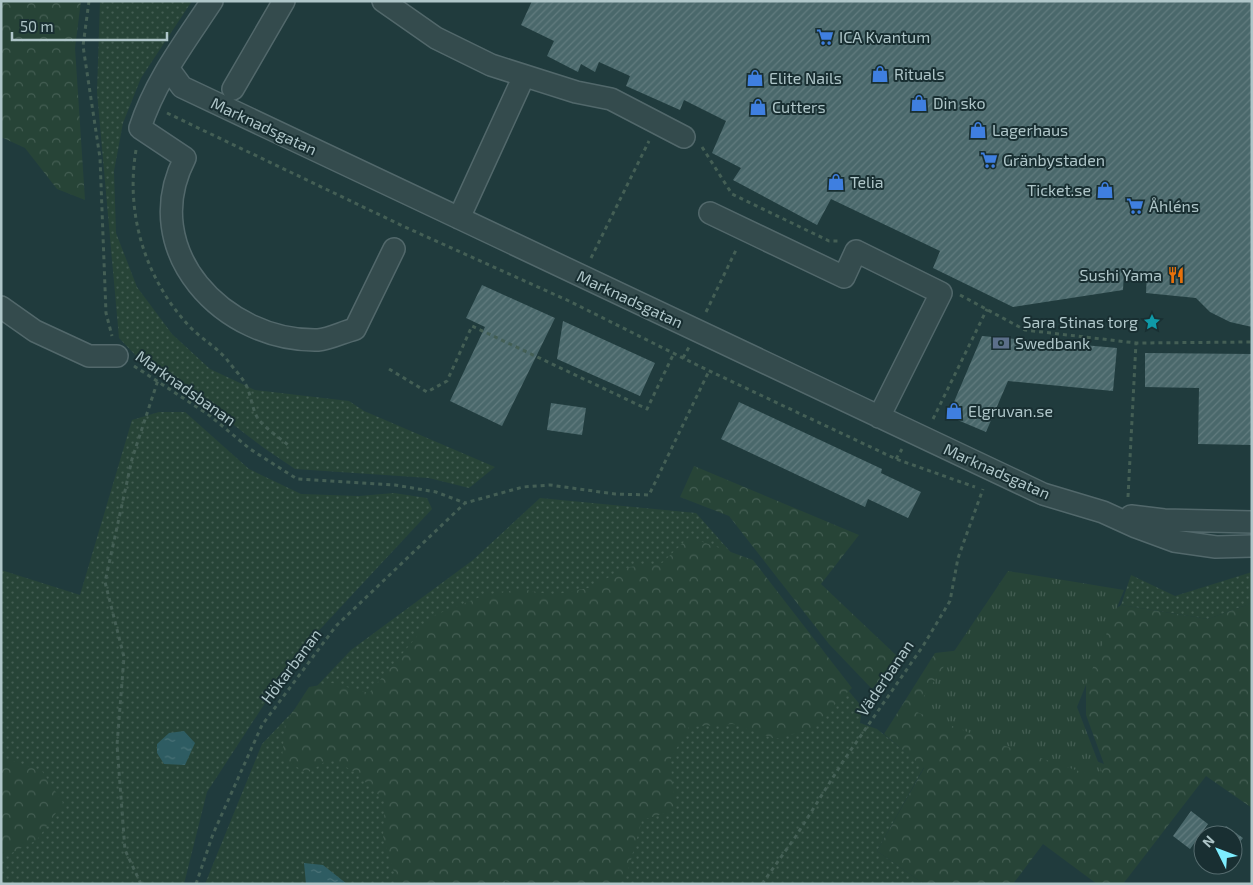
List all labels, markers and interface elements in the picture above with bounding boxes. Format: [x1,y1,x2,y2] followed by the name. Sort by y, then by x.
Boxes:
[12,10,168,42] scale bar
[20,17,54,35] text: 50 m
[815,27,835,47] supermarket icon: ICA Kvantum
[839,27,930,46] place label: ICA Kvantum
[870,64,890,84] shop icon: Rituals
[894,64,945,83] place label: Rituals
[745,68,765,88] shop icon: Elite Nails
[769,68,842,87] place label: Elite Nails
[208,93,320,158] street label: Marknadsgatan
[909,93,929,113] shop icon: Din sko
[933,93,986,112] place label: Din sko
[748,97,768,117] shop icon: Cutters
[772,97,826,116] place label: Cutters
[968,120,988,140] shop icon: Lagerhaus
[992,120,1068,139] place label: Lagerhaus
[979,150,999,170] supermarket icon: Gränbystaden
[1003,150,1105,169] place label: Gränbystaden
[826,172,846,192] shop icon: Telia
[850,172,884,191] place label: Telia
[1027,180,1091,199] place label: Ticket.se
[1095,180,1115,200] shop icon: Ticket.se
[1125,196,1145,216] supermarket icon: Åhléns
[1149,196,1199,215] place label: Åhléns
[1080,265,1162,284] place label: Sushi Yama
[1166,265,1186,285] restaurant icon: Sushi Yama
[574,266,686,331] street label: Marknadsgatan
[1023,312,1138,331] place label: Sara Stinas torg
[1142,312,1162,332] place icon: Sara Stinas torg
[991,333,1011,353] bank icon: Swedbank
[1015,333,1090,352] place label: Swedbank
[132,346,240,429] street label: Marknadsbanan
[944,401,964,421] shop icon: Elgruvan.se
[968,401,1053,420] place label: Elgruvan.se
[941,439,1053,503] street label: Marknadsgatan
[256,625,325,707] street label: Hökarbanan
[852,636,917,719] street label: Väderbanan
[1193,825,1243,875] north arrow
[1198,832,1218,850] text: N

